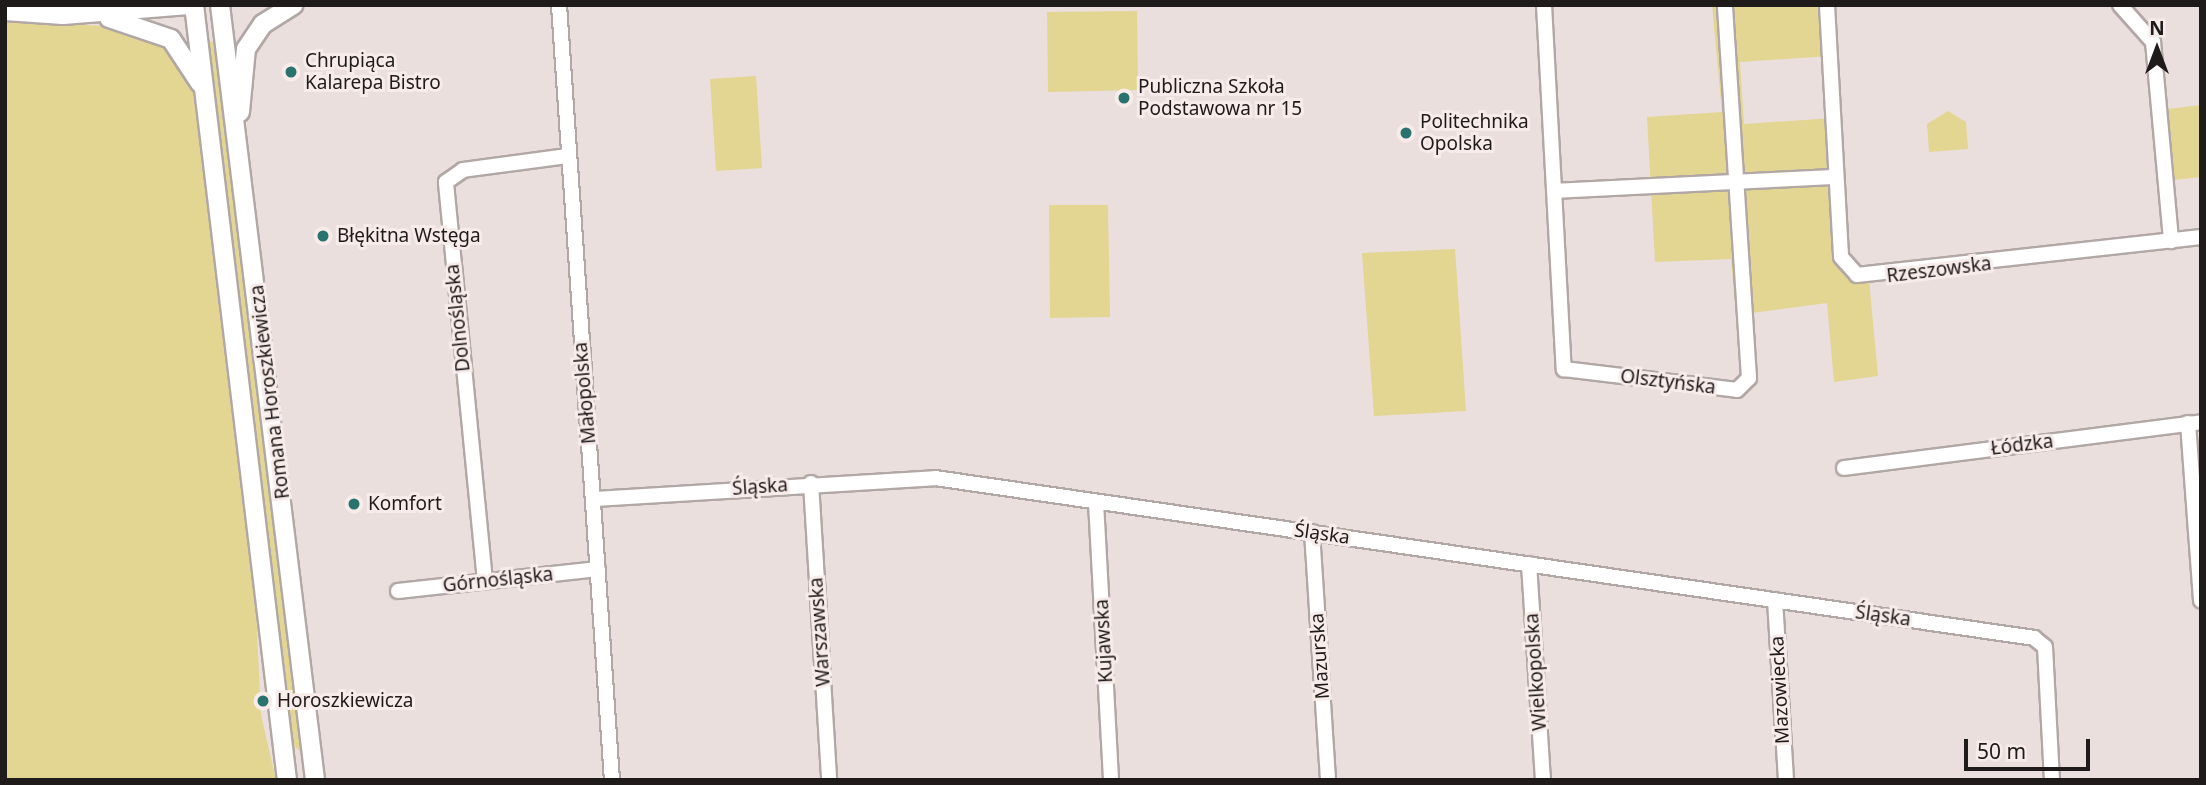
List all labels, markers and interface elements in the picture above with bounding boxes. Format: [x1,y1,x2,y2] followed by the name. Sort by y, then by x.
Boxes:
[2122,14,2192,84] north arrow
[2149,15,2165,41] text: N
[305,50,441,94] place label: Chrupiąca Kalarepa Bistro
[283,64,299,80] marker: Chrupiąca Kalarepa Bistro
[1138,76,1302,120] place label: Publiczna Szkoła Podstawowa nr 15
[1116,90,1132,106] marker: Publiczna Szkoła Podstawowa nr 15
[1420,111,1529,155] place label: Politechnika Opolska
[1398,125,1414,141] marker: Politechnika Opolska
[337,225,481,247] place label: Błękitna Wstęga
[315,228,331,244] marker: Błękitna Wstęga
[1885,252,1993,288] street label: Rzeszowska
[441,263,475,373] street label: Dolnośląska
[246,284,294,500] street label: Romana Horoszkiewicza
[569,341,601,445] street label: Małopolska
[1619,365,1717,399] street label: Olsztyńska
[1989,430,2055,460] street label: Łódzka
[731,474,789,500] street label: Śląska
[368,493,442,515] place label: Komfort
[346,496,362,512] marker: Komfort
[1293,519,1351,549] street label: Śląska
[442,563,554,597] street label: Górnośląska
[805,577,835,687] street label: Warszawska
[1090,599,1118,683] street label: Kujawska
[1854,601,1912,631] street label: Śląska
[1306,612,1334,700] street label: Mazurska
[1521,612,1551,732] street label: Wielkopolska
[1766,635,1794,745] street label: Mazowiecka
[277,690,413,712] place label: Horoszkiewicza
[255,693,271,709] marker: Horoszkiewicza
[1968,726,2094,770] scale bar
[1977,737,2026,765] text: 50 m

